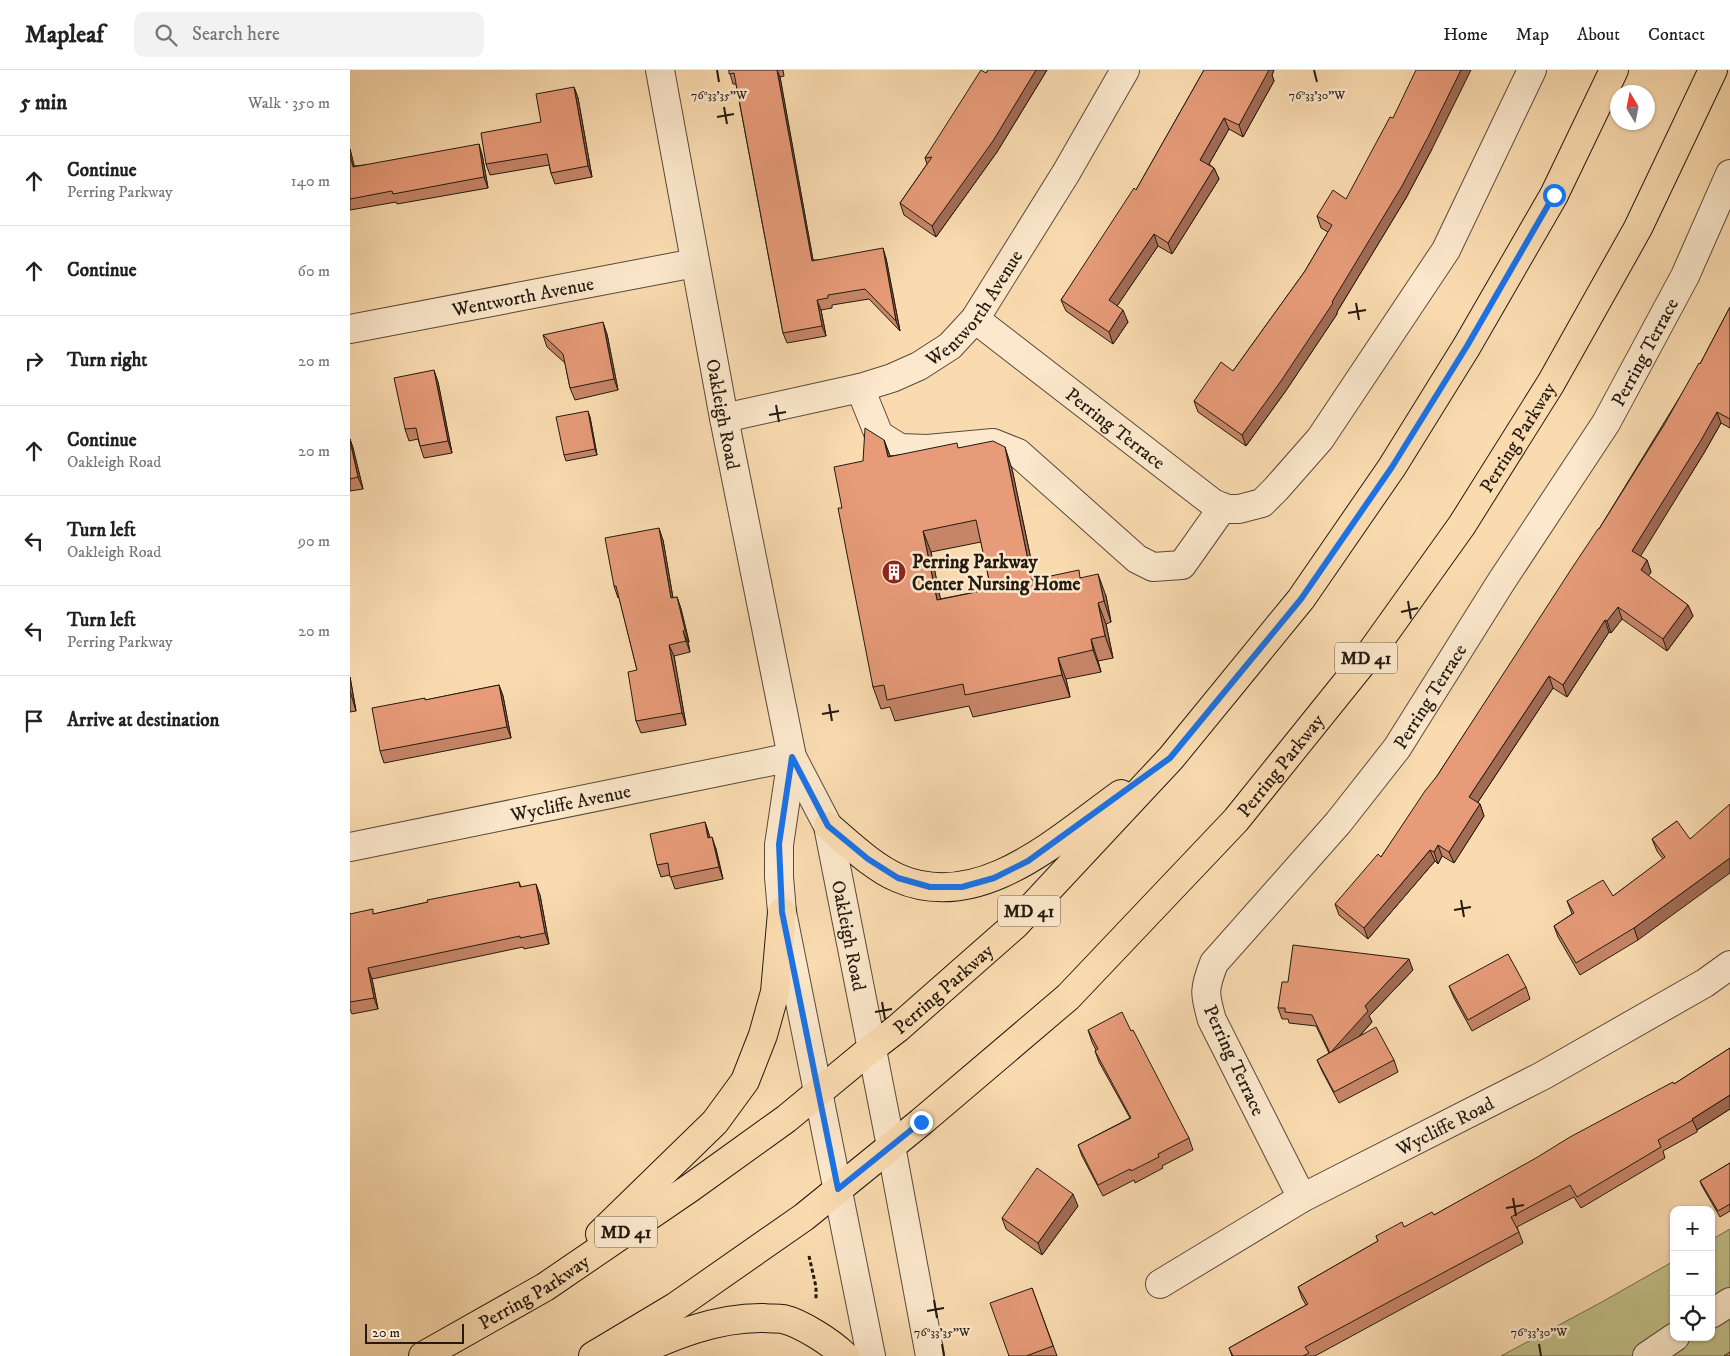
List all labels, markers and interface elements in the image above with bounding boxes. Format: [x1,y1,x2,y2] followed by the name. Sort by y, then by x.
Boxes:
[134,12,484,57] search box
[25,20,104,50] text: Mapleaf
[152,21,180,49] icon: search
[192,23,280,46] text: Search here
[1443,24,1488,46] text: Home
[1516,24,1549,46] text: Map
[1577,24,1620,46] text: About
[1648,24,1705,46] text: Contact
[1610,85,1655,130] north arrow
[691,88,748,103] text: 76°33'35"W
[1289,88,1346,103] text: 76°33'30"W
[20,90,67,116] text: 5 min
[248,93,330,113] text: Walk · 350 m
[67,159,137,182] text: Continue
[20,167,48,195] icon: ahead
[291,171,330,191] text: 140 m
[67,182,173,202] text: Perring Parkway
[1543,184,1566,207] route start
[921,246,1028,372] street label: Wentworth Avenue
[20,257,48,285] icon: ahead
[67,259,137,282] text: Continue
[298,261,330,281] text: 60 m
[449,273,596,322] street label: Wentworth Avenue
[1607,294,1684,411] street label: Perring Terrace
[20,347,48,375] icon: right
[67,349,147,372] text: Turn right
[298,351,330,371] text: 20 m
[700,357,744,472] street label: Oakleigh Road
[1475,378,1562,497] street label: Perring Parkway
[1061,383,1169,475] street label: Perring Terrace
[67,429,137,452] text: Continue
[20,437,48,465] icon: ahead
[298,441,330,461] text: 20 m
[67,452,161,472] text: Oakleigh Road
[67,519,136,542] text: Turn left
[20,527,48,555] icon: left
[298,531,330,551] text: 90 m
[67,542,161,562] text: Oakleigh Road
[912,551,1080,596] place label: Perring Parkway Center Nursing Home
[881,559,907,585] building icon: Perring Parkway Center Nursing Home
[67,609,136,632] text: Turn left
[20,617,48,645] icon: left
[298,621,330,641] text: 20 m
[67,632,173,652] text: Perring Parkway
[1389,640,1472,754] street label: Perring Terrace
[1335,642,1397,674] road number: MD 41
[20,707,48,735] icon: arrive
[67,709,219,732] text: Arrive at destination
[1233,709,1330,822] street label: Perring Parkway
[508,780,633,827] street label: Wycliffe Avenue
[826,879,870,993] street label: Oakleigh Road
[998,896,1060,926] road number: MD 41
[889,939,999,1040] street label: Perring Parkway
[1198,1002,1269,1120] street label: Perring Terrace
[1392,1092,1499,1162] street label: Wycliffe Road
[910,1111,933,1134] route end
[1670,1206,1715,1341] map controls
[1670,1206,1715,1251] button: +
[595,1216,657,1248] road number: MD 41
[475,1250,595,1335] street label: Perring Parkway
[1670,1251,1715,1296] button: −
[1670,1296,1715,1341] button: locate
[365,1321,464,1344] scale bar
[372,1324,400,1342] text: 20 m
[914,1325,971,1340] text: 76°33'35"W
[1511,1325,1568,1340] text: 76°33'30"W

